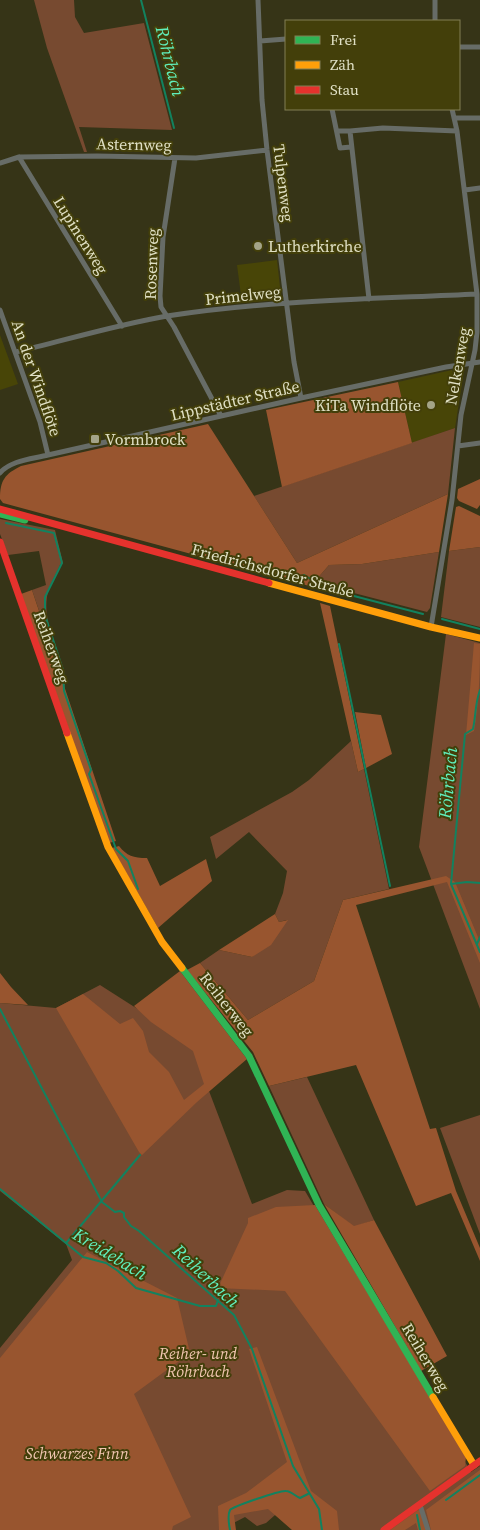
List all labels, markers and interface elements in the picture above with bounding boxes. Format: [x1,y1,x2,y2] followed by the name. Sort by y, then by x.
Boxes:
[285,20,460,110] legend
[149,22,191,99] water label: Röhrbach
[330,29,357,50] text: Frei
[330,54,355,75] text: Zäh
[330,79,359,100] text: Stau
[96,132,172,156] street label: Asternweg
[268,143,300,223] street label: Tulpenweg
[48,192,114,278] street label: Lupinenweg
[139,228,163,300] street label: Rosenweg
[268,235,362,257] place label: Lutherkirche
[252,240,264,252] marker: Lutherkirche
[204,280,282,310] street label: Primelweg
[7,317,67,439] street label: An der Windflöte
[439,325,475,407] street label: Nelkenweg
[168,374,302,426] street label: Lippstädter Straße
[315,394,421,416] place label: KiTa Windflöte
[425,399,437,411] marker: KiTa Windflöte
[105,428,186,450] place label: Vormbrock
[89,433,101,445] marker: Vormbrock
[189,538,357,602] street label: Friedrichsdorfer Straße
[29,607,75,687] street label: Reiherweg
[432,746,463,821] water label: Röhrbach
[195,967,259,1041] street label: Reiherweg
[67,1221,152,1286] water label: Kreidebach
[167,1237,245,1313] water label: Reiherbach
[397,1319,455,1395] street label: Reiherweg
[158,1342,238,1382] park label: Reiher- und Röhrbach
[25,1442,129,1464] park label: Schwarzes Finn

